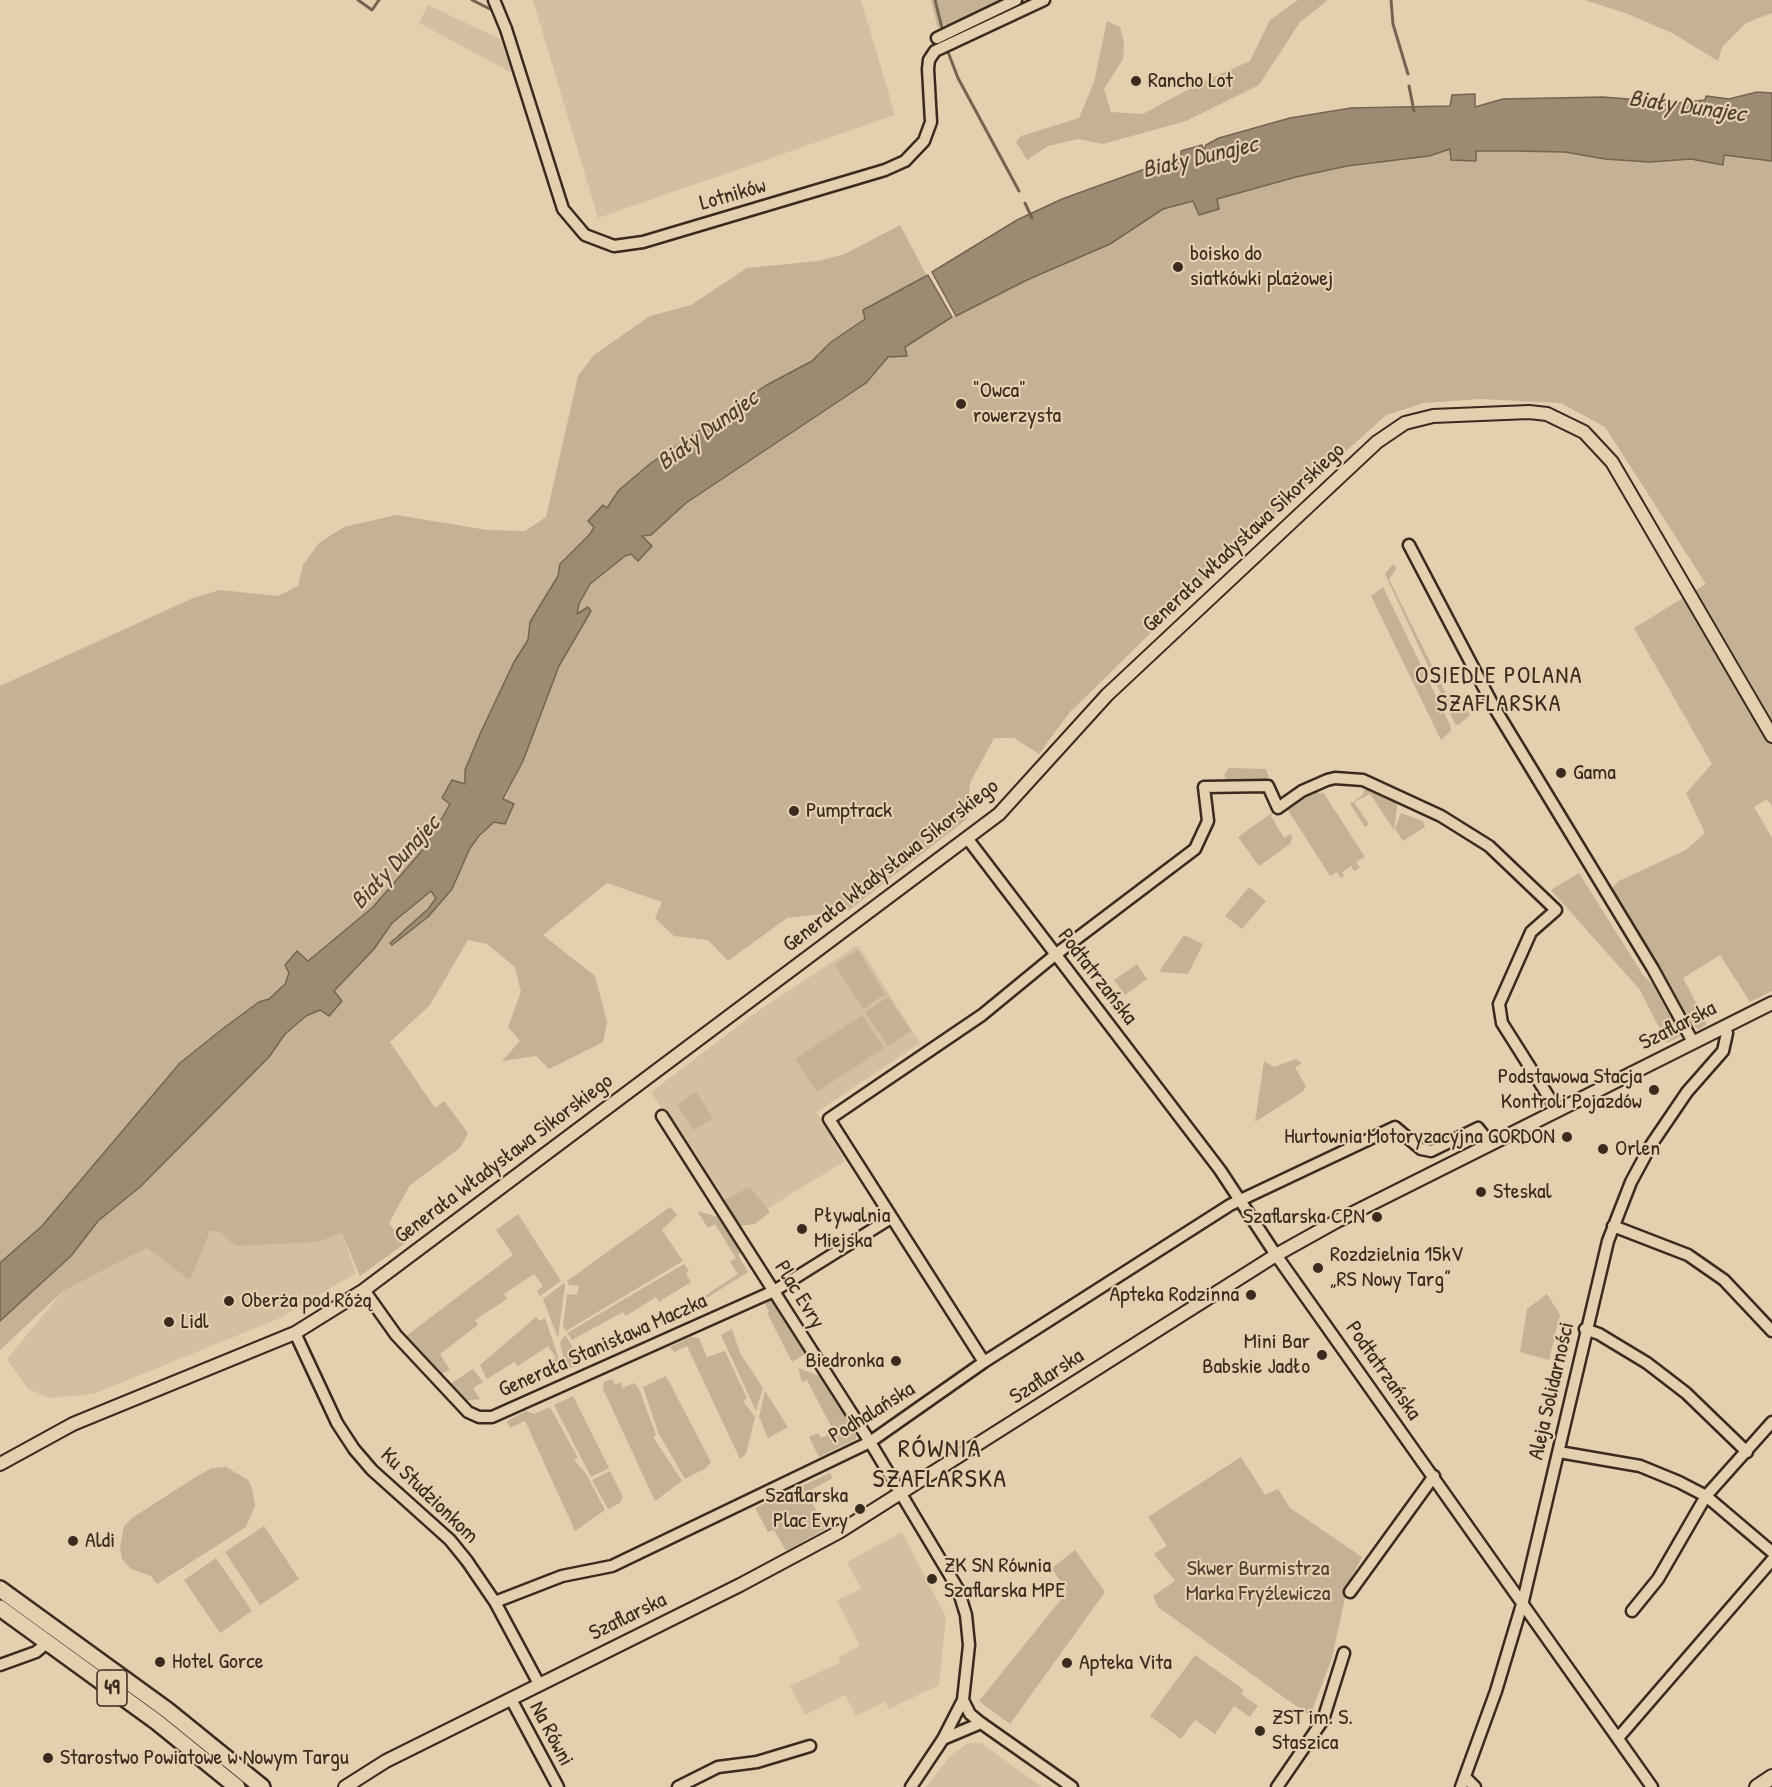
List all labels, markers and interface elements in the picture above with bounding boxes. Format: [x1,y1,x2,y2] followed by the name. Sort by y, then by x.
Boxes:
[1148,68,1233,94] place label: Rancho Lot
[1129,74,1143,88] marker: Rancho Lot
[1627,85,1747,129] water label: Biały Dunajec
[1140,131,1260,185] water label: Biały Dunajec
[697,173,769,217] street label: Lotników
[1190,241,1333,292] place label: boisko do siatkówki plażowej
[1171,260,1185,274] marker: boisko do siatkówki plażowej
[973,378,1061,430] place label: "Owca" rowerzysta
[652,385,764,477] water label: Biały Dunajec
[954,397,968,411] marker: "Owca" rowerzysta
[1138,438,1350,638] street label: Generała Władysława Sikorskiego
[1415,663,1583,719] district label: OSIEDLE POLANA SZAFLARSKA
[1573,760,1616,786] place label: Gama
[1554,766,1568,780] marker: Gama
[778,774,1004,958] street label: Generała Władysława Sikorskiego
[806,798,892,824] place label: Pumptrack
[787,804,801,818] marker: Pumptrack
[345,810,447,916] water label: Biały Dunajec
[1051,924,1143,1030] street label: Podtatrzańska
[1635,995,1721,1057] street label: Szaflarska
[1498,1064,1642,1116] place label: Podstawowa Stacja Kontroli Pojazdów
[390,1068,618,1250] street label: Generała Władysława Sikorskiego
[1647,1083,1661,1097] marker: Podstawowa Stacja Kontroli Pojazdów
[1284,1124,1555,1150] place label: Hurtownia Motoryzacyjna GORDON
[1560,1130,1574,1144] marker: Hurtownia Motoryzacyjna GORDON
[1615,1136,1660,1162] place label: Orlen
[1596,1142,1610,1156] marker: Orlen
[1493,1179,1551,1205] place label: Steskal
[1474,1185,1488,1199] marker: Steskal
[814,1203,890,1254] place label: Pływalnia Miejska
[1243,1204,1365,1230] place label: Szaflarska CPN
[1370,1210,1384,1224] marker: Szaflarska CPN
[795,1222,809,1236] marker: Pływalnia Miejska
[1330,1242,1463,1294] place label: Rozdzielnia 15kV „RS Nowy Targ”
[768,1256,830,1334] street label: Plac Evry
[1311,1261,1325,1275] marker: Rozdzielnia 15kV „RS Nowy Targ”
[1109,1282,1239,1308] place label: Apteka Rodzinna
[241,1288,371,1314] place label: Oberża pod Różą
[495,1288,711,1404] street label: Generała Stanisława Maczka
[1244,1288,1258,1302] marker: Apteka Rodzinna
[222,1294,236,1308] marker: Oberża pod Różą
[181,1309,209,1335] place label: Lidl
[162,1315,176,1329] marker: Lidl
[1339,1317,1427,1425] street label: Podtatrzańska
[1523,1320,1581,1462] street label: Aleja Solidarności
[1202,1329,1310,1380] place label: Mini Bar Babskie Jadło
[1005,1343,1089,1411] street label: Szaflarska
[806,1348,884,1374] place label: Biedronka
[1315,1348,1329,1362] marker: Mini Bar Babskie Jadło
[889,1354,903,1368] marker: Biedronka
[824,1376,920,1450] street label: Podhalańska
[873,1434,1007,1496] district label: RÓWNIA SZAFLARSKA
[374,1443,484,1549] street label: Ku Studzionkom
[765,1483,848,1534] place label: Szaflarska Plac Evry
[853,1502,867,1516] marker: Szaflarska Plac Evry
[85,1528,115,1554] place label: Aldi
[66,1534,80,1548] marker: Aldi
[944,1553,1065,1604] place label: ZK SN Równia Szaflarska MPE
[1186,1556,1330,1608] park label: Skwer Burmistrza Marka Fryźlewicza
[925,1572,939,1586] marker: ZK SN Równia Szaflarska MPE
[585,1587,671,1647] street label: Szaflarska
[172,1649,264,1675] place label: Hotel Gorce
[1079,1650,1172,1676] place label: Apteka Vita
[153,1655,167,1669] marker: Hotel Gorce
[1060,1656,1074,1670] marker: Apteka Vita
[97,1670,127,1706] road number: 49
[523,1697,579,1771] street label: Na Równi
[1272,1705,1353,1756] place label: ZST im. S. Staszica
[1253,1724,1267,1738] marker: ZST im. S. Staszica
[60,1745,349,1771] place label: Starostwo Powiatowe w Nowym Targu
[41,1751,55,1765] marker: Starostwo Powiatowe w Nowym Targu

